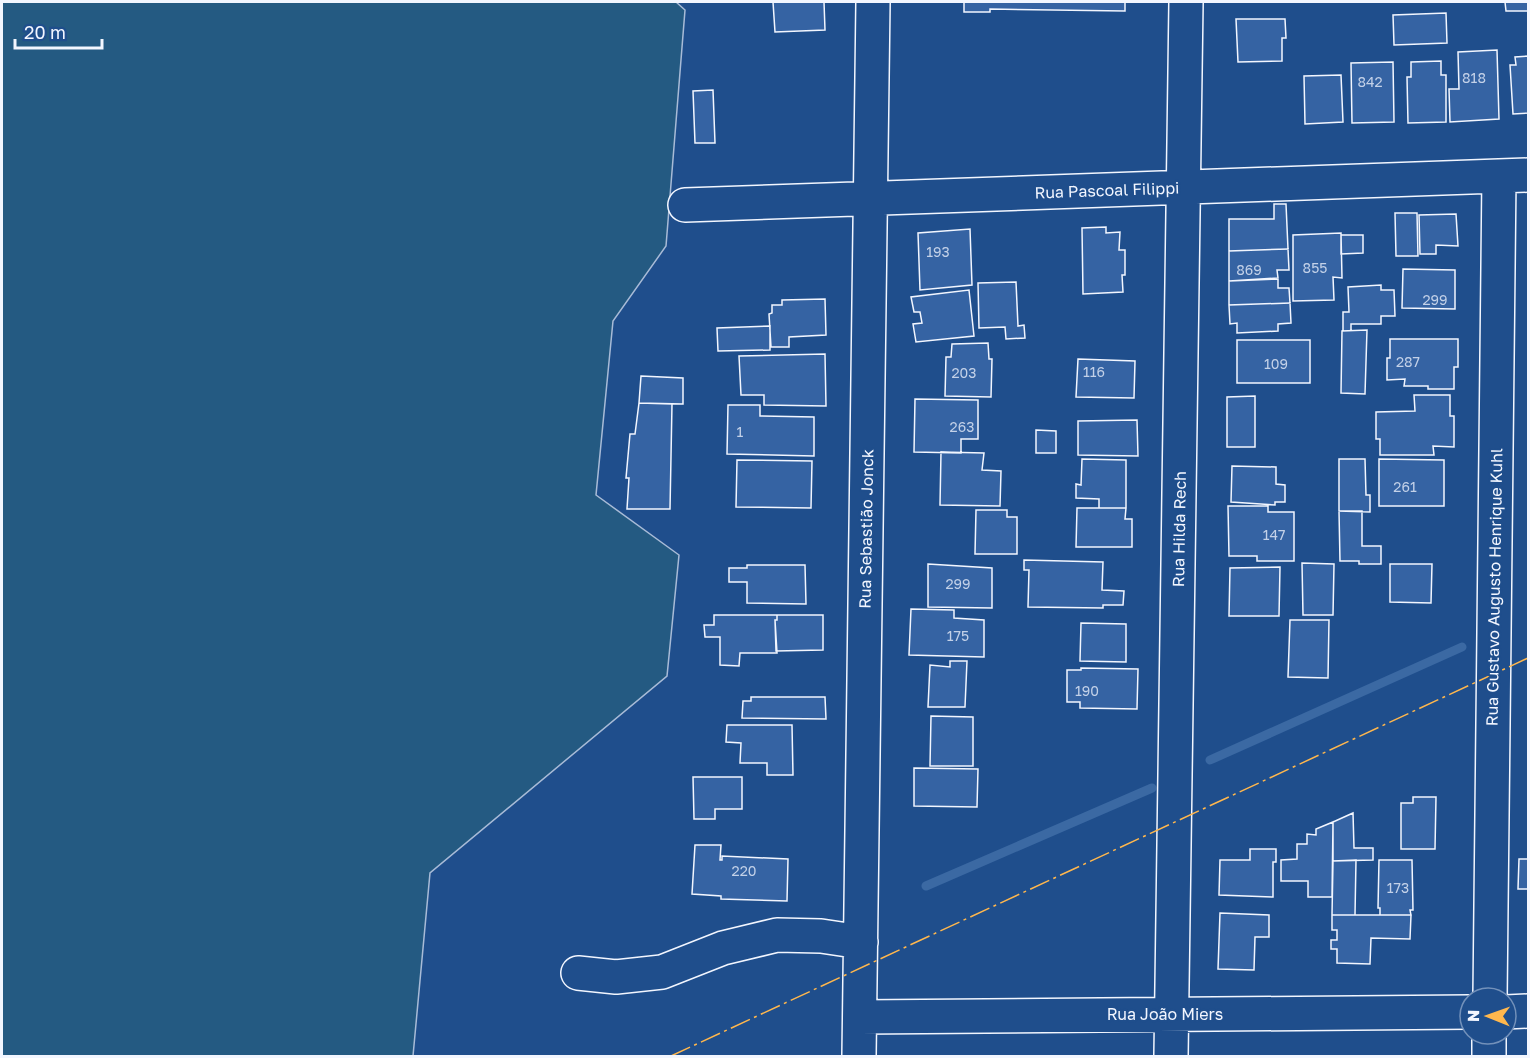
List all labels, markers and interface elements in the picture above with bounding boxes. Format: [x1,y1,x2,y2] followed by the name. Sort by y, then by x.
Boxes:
[15,12,102,50] scale bar
[24,21,66,43] text: 20 m
[1462,69,1486,86] house number: 818
[1357,73,1383,90] house number: 842
[1034,177,1180,203] street label: Rua Pascoal Filippi
[926,243,950,260] house number: 193
[1303,259,1327,276] house number: 855
[1236,261,1262,278] house number: 869
[1422,291,1448,308] house number: 299
[1396,353,1420,370] house number: 287
[1264,355,1288,372] house number: 109
[1083,363,1105,380] house number: 116
[952,364,977,381] house number: 203
[950,418,974,435] house number: 263
[737,423,744,440] house number: 1
[1482,448,1506,726] street label: Rua Gustavo Augusto Henrique Kuhl
[855,449,877,609] street label: Rua Sebastião Jonck
[1168,471,1190,587] street label: Rua Hilda Rech
[1393,478,1417,495] house number: 261
[1263,526,1285,543] house number: 147
[945,575,971,592] house number: 299
[947,627,969,644] house number: 175
[1075,682,1099,699] house number: 190
[732,862,756,879] house number: 220
[1387,879,1409,896] house number: 173
[1458,986,1518,1046] north arrow
[1107,1004,1223,1024] street label: Rua João Miers
[1463,1009,1483,1022] text: N

